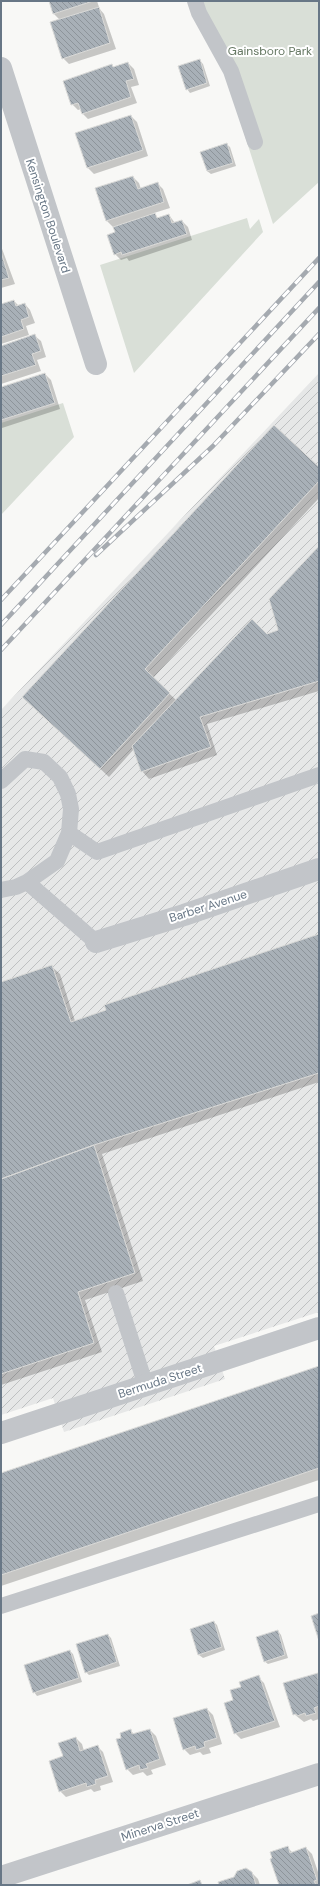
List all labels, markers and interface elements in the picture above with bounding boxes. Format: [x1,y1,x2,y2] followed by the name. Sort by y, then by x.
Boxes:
[228,43,312,59] park label: Gainsboro Park
[22,157,74,275] street label: Kensington Boulevard
[167,886,249,926] street label: Barber Avenue
[116,1360,204,1402] street label: Bermuda Street
[119,1805,201,1845] street label: Minerva Street

